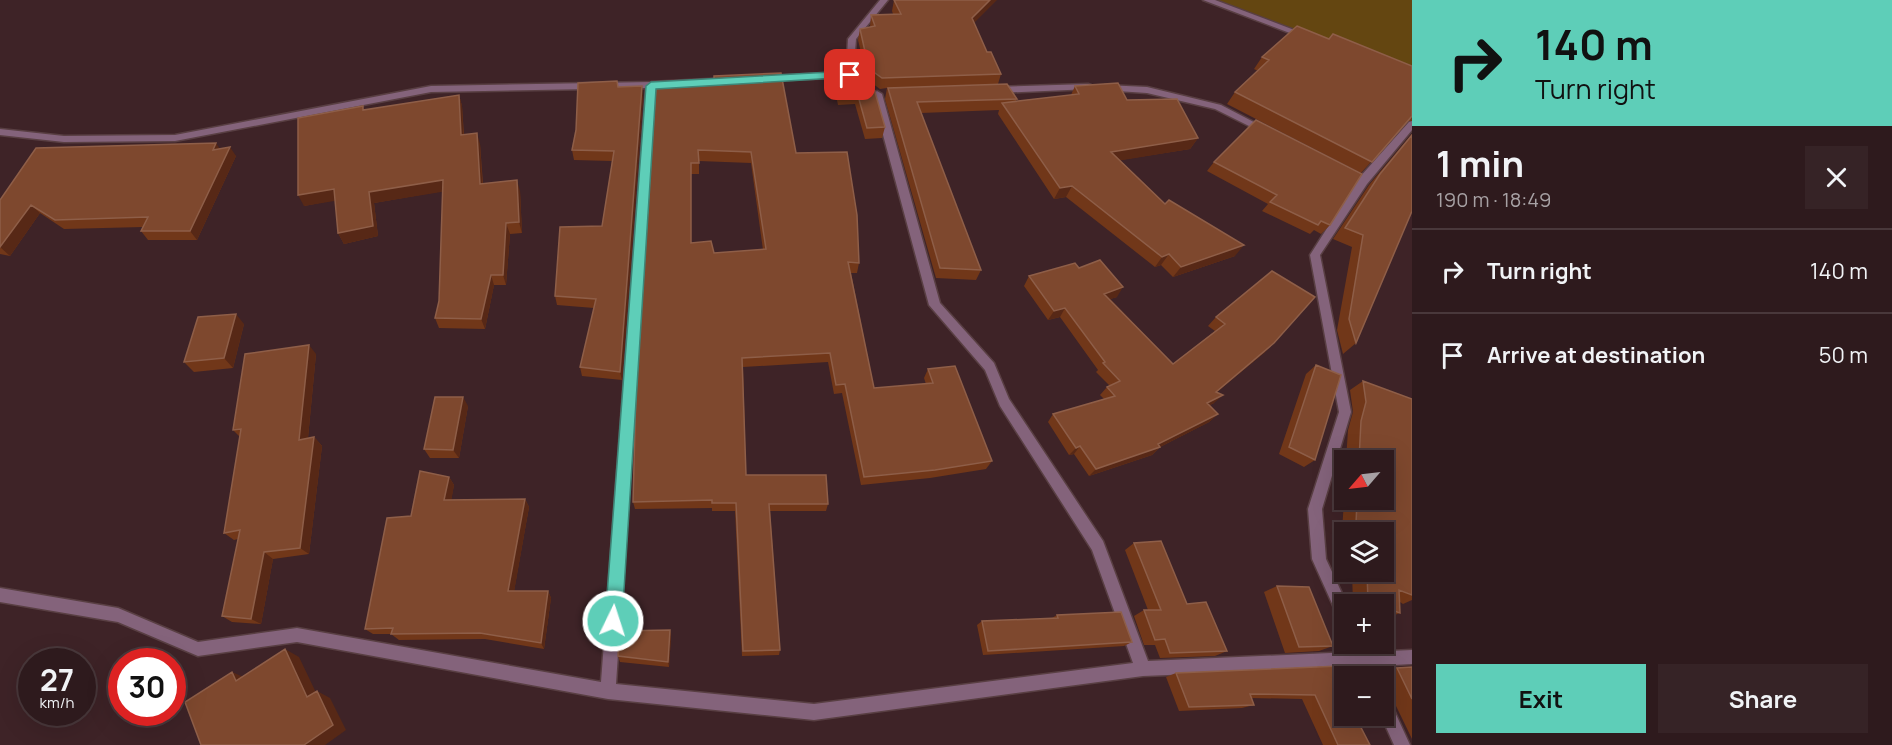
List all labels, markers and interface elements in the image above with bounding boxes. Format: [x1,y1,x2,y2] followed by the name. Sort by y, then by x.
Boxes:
[1535,15,1653,73] text: 140 m
[1436,24,1514,102] icon: right
[824,49,875,100] pin
[833,58,866,91] icon: arrive
[1535,70,1656,107] text: Turn right
[1436,139,1524,188] text: 1 min
[1805,146,1868,209] button: close
[1436,186,1551,213] text: 190 m · 18:49
[1436,255,1469,288] icon: right
[1487,256,1592,286] text: Turn right
[1810,256,1868,286] text: 140 m
[1436,339,1469,372] icon: arrive
[1487,340,1705,370] text: Arrive at destination
[1819,340,1868,370] text: 50 m
[1334,450,1394,510] north arrow
[1334,450,1394,726] map controls
[1334,522,1394,582] button: layers
[581,589,645,653] position arrow
[1334,594,1394,654] button: +
[108,648,186,726] speed limit sign: 30
[40,659,74,700] text: 27
[1436,664,1646,733] button: Exit
[1658,664,1868,733] button: Share
[1334,666,1394,726] button: −
[40,692,74,713] text: km/h

